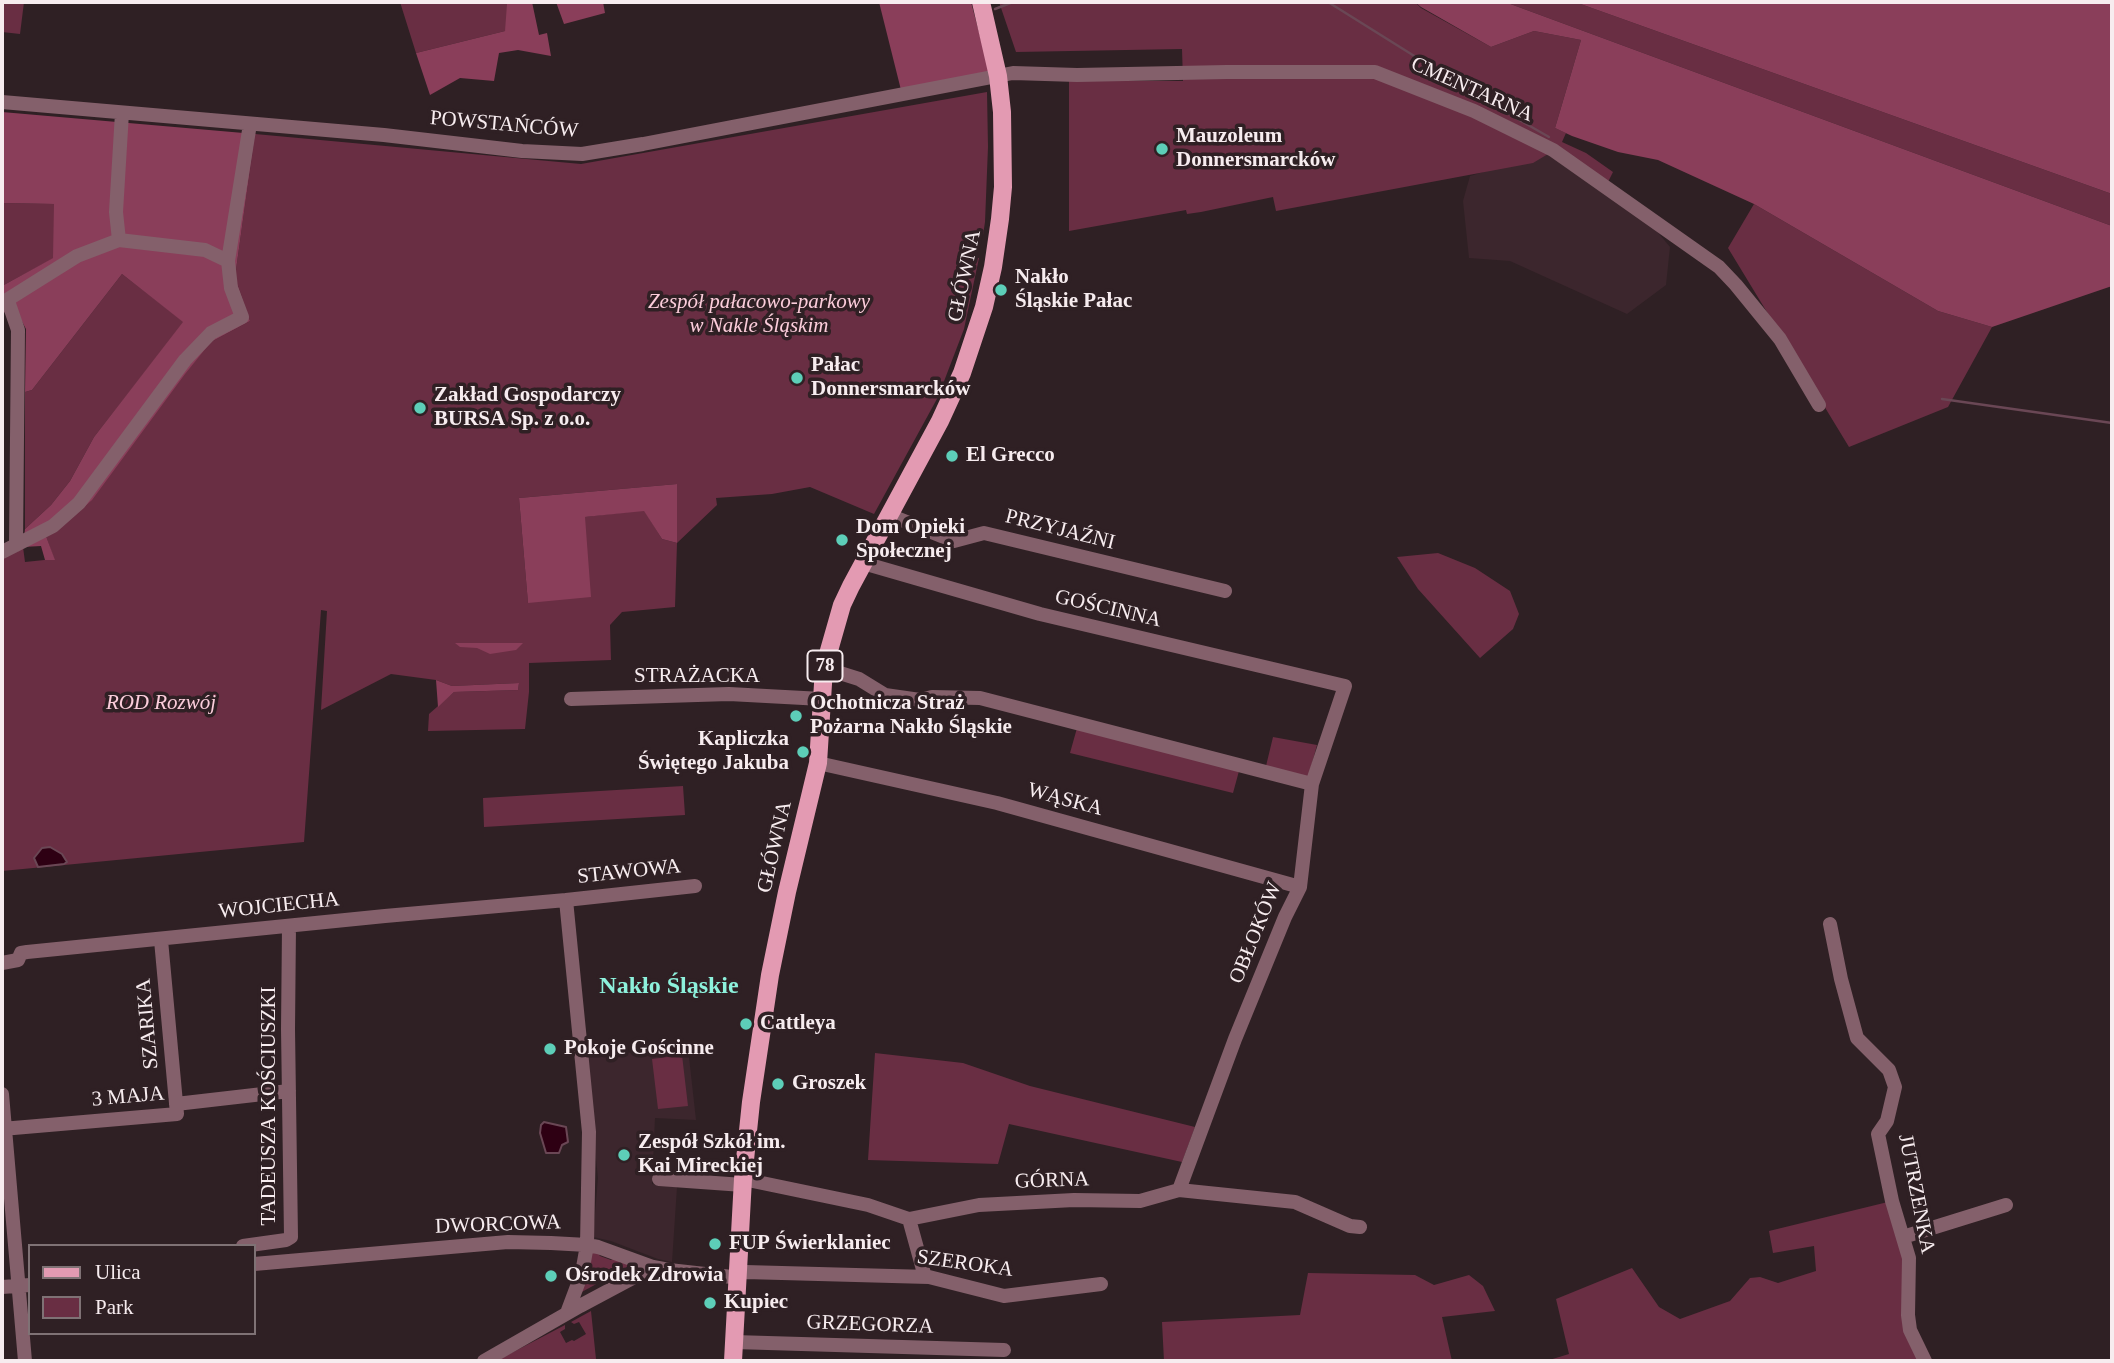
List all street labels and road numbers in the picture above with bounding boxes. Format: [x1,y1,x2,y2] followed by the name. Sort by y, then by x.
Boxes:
[1407,52,1537,128] street label: CMENTARNA
[429,106,579,144] street label: POWSTAŃCÓW
[943,228,987,324] street label: GŁÓWNA
[1003,504,1117,556] street label: PRZYJAŹNI
[1052,585,1164,633] street label: GOŚCINNA
[808,650,842,681] road number: 78
[634,663,760,689] street label: STRAŻACKA
[1025,778,1105,822] street label: WĄSKA
[752,799,798,895] street label: GŁÓWNA
[576,854,682,890] street label: STAWOWA
[1224,879,1288,987] street label: OBŁOKÓW
[217,887,341,925] street label: WOJCIECHA
[131,978,165,1070] street label: SZARIKA
[256,986,282,1226] street label: TADEUSZA KOŚCIUSZKI
[91,1081,165,1113] street label: 3 MAJA
[1892,1132,1940,1256] street label: JUTRZENKA
[1014,1167,1090,1195] street label: GÓRNA
[435,1210,561,1240] street label: DWORCOWA
[915,1245,1015,1283] street label: SZEROKA
[806,1310,934,1340] street label: GRZEGORZA

